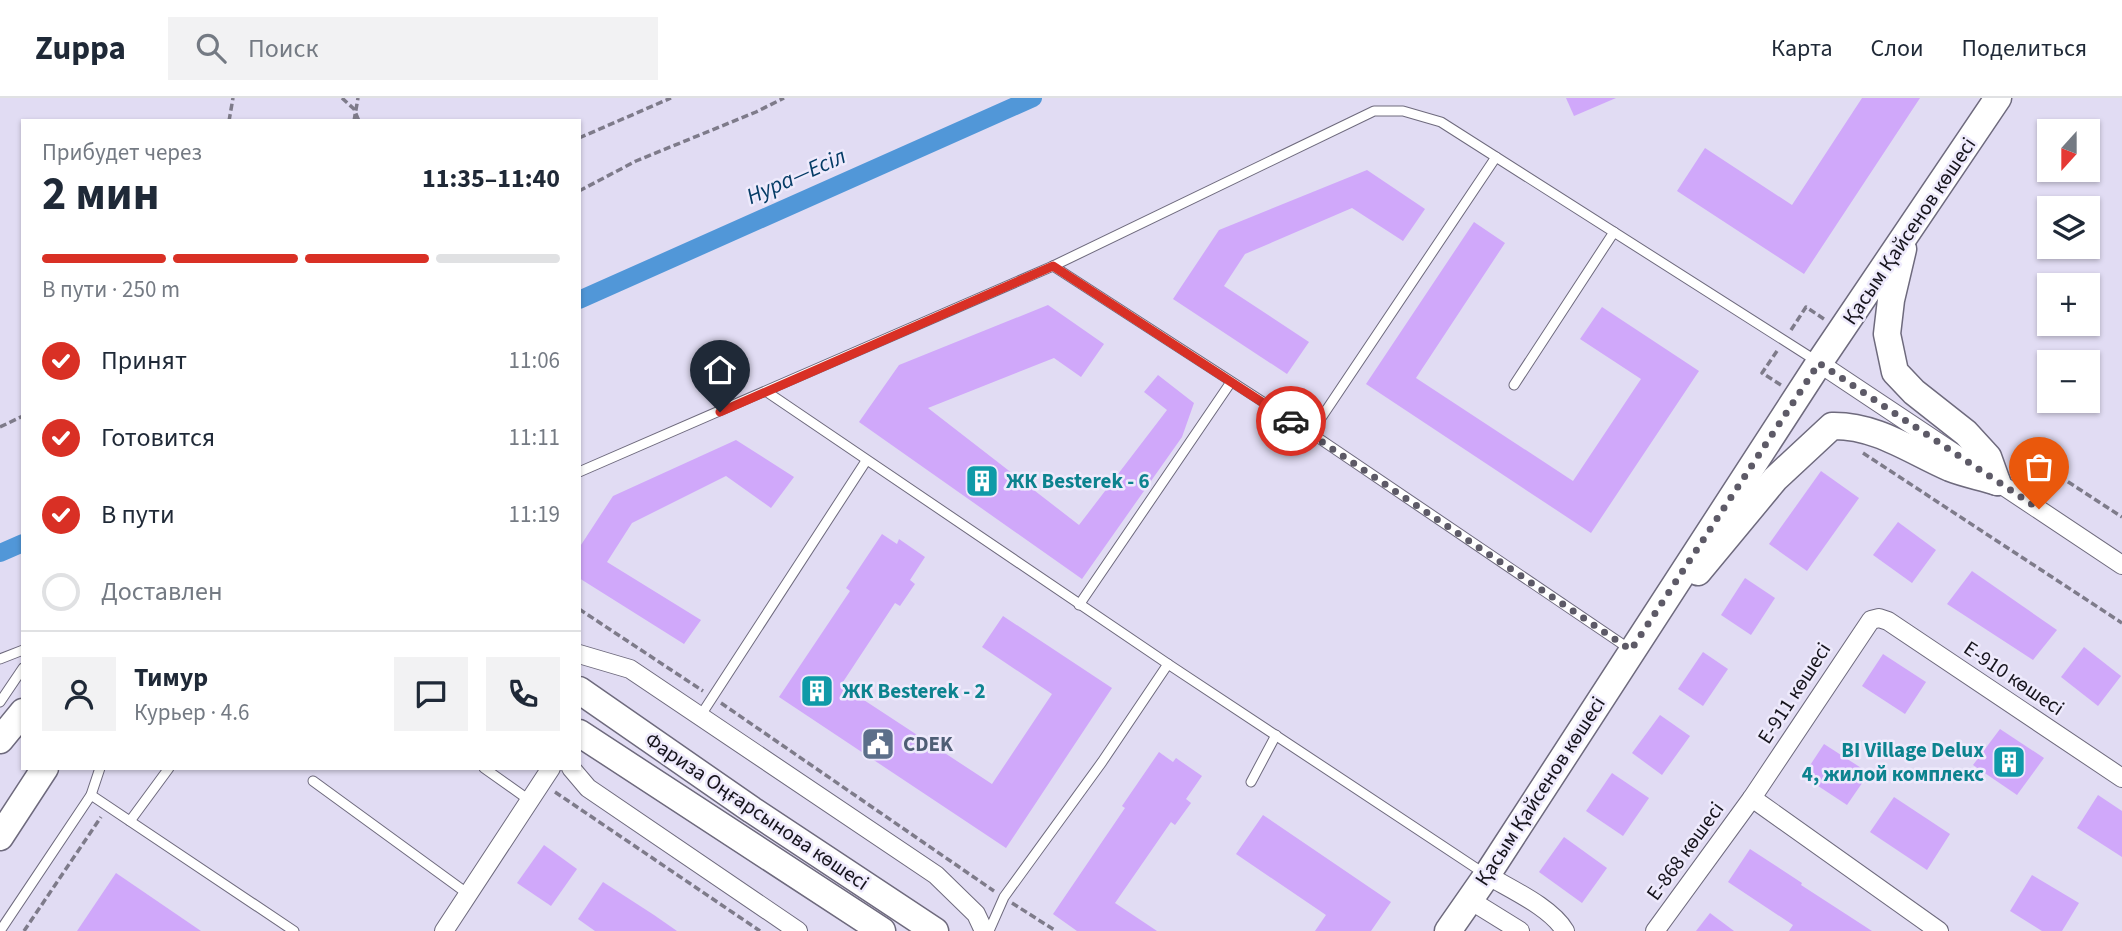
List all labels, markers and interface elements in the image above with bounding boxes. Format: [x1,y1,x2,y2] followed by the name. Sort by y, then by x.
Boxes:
[168,17,658,80] search box
[35,25,126,72] text: Zuppa
[192,29,230,67] icon: search
[248,30,318,67] text: Поиск
[1771,31,1833,66] text: Карта
[1871,31,1924,66] text: Слои
[1962,31,2087,66] text: Поделиться
[2037,119,2100,182] north arrow
[2037,119,2100,413] map controls
[1835,131,1983,331] street label: Қасым Қайсенов көшесі
[42,136,202,169] text: Прибудет через
[741,139,851,213] water label: Нура—Есіл
[422,160,560,197] text: 11:35–11:40
[42,162,159,227] text: 2 мин
[2037,196,2100,259] button: layers
[42,273,180,306] text: В пути · 250 m
[2037,273,2100,336] button: +
[690,340,750,412] pin
[42,342,80,380] icon: check
[101,342,187,379] text: Принят
[509,344,560,377] text: 11:06
[2037,350,2100,413] button: −
[701,351,739,389] icon: home
[1256,386,1326,456] courier
[1272,402,1310,440] icon: car
[42,419,80,457] icon: check
[101,419,215,456] text: Готовится
[509,421,560,454] text: 11:11
[2009,437,2069,509] pin
[2020,448,2058,486] icon: bag
[963,462,1001,500] building icon: ЖК Besterek - 6
[1006,466,1149,496] place label: ЖК Besterek - 6
[42,496,80,534] icon: check
[101,496,175,533] text: В пути
[509,498,560,531] text: 11:19
[101,573,223,610] text: Доставлен
[1958,633,2070,723] street label: Е-910 көшесі
[1750,636,1838,750] street label: Е-911 көшесі
[42,657,116,731] button: person
[394,657,468,731] button: chat
[486,657,560,731] button: phone
[134,659,208,696] text: Тимур
[798,672,836,710] building icon: ЖК Besterek - 2
[842,676,985,706] place label: ЖК Besterek - 2
[1467,690,1613,892] street label: Қасым Қайсенов көшесі
[134,696,249,729] text: Курьер · 4.6
[639,725,875,897] street label: Фариза Оңғарсынова көшесі
[859,725,897,763] public building icon: CDEK
[903,729,954,759] place label: CDEK
[1802,735,1984,789] place label: BI Village Delux 4, жилой комплекс
[1990,743,2028,781] building icon: BI Village Delux 4, жилой комплекс
[1639,795,1731,907] street label: Е-868 көшесі

